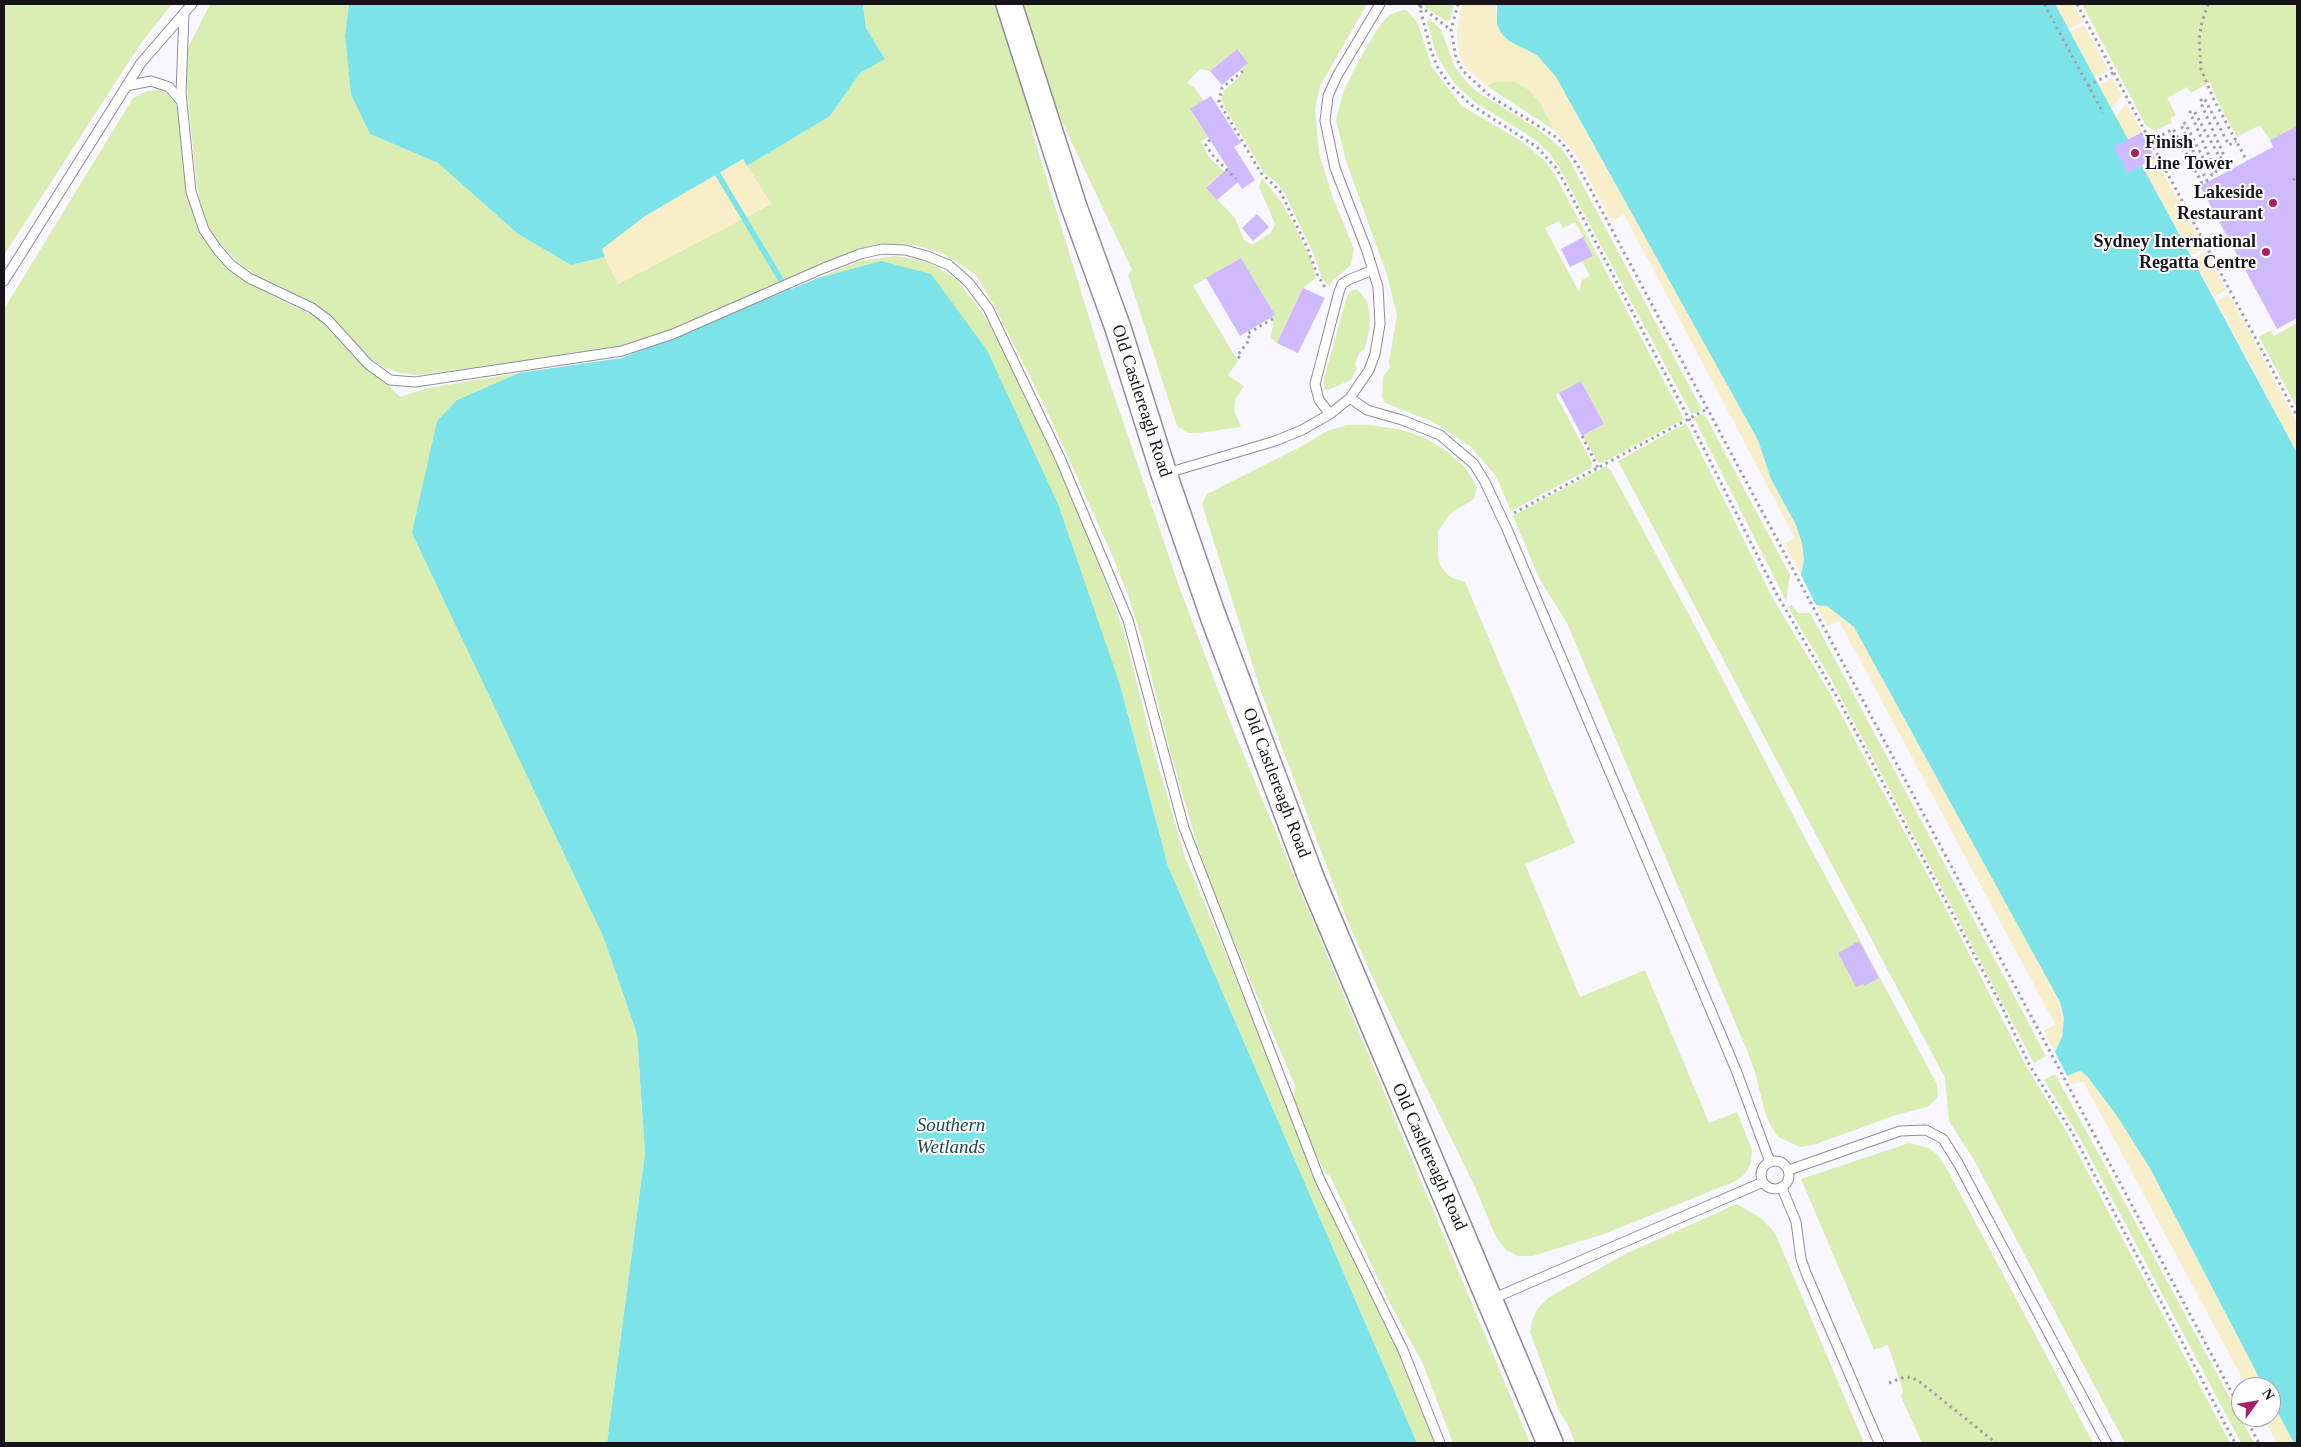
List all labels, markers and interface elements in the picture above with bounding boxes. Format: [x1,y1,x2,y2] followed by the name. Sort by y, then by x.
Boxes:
[2145,132,2233,174] place label: Finish Line Tower
[2129,147,2141,159] marker: Finish Line Tower
[2177,182,2263,224] place label: Lakeside Restaurant
[2267,197,2279,209] marker: Lakeside Restaurant
[2093,231,2256,274] place label: Sydney International Regatta Centre
[2260,246,2272,258] marker: Sydney International Regatta Centre
[1106,322,1176,480] street label: Old Castlereagh Road
[1237,705,1315,861] street label: Old Castlereagh Road
[1387,1080,1471,1234] street label: Old Castlereagh Road
[917,1115,985,1159] water label: Southern Wetlands
[2231,1377,2281,1427] north arrow
[2259,1386,2277,1403] text: N

